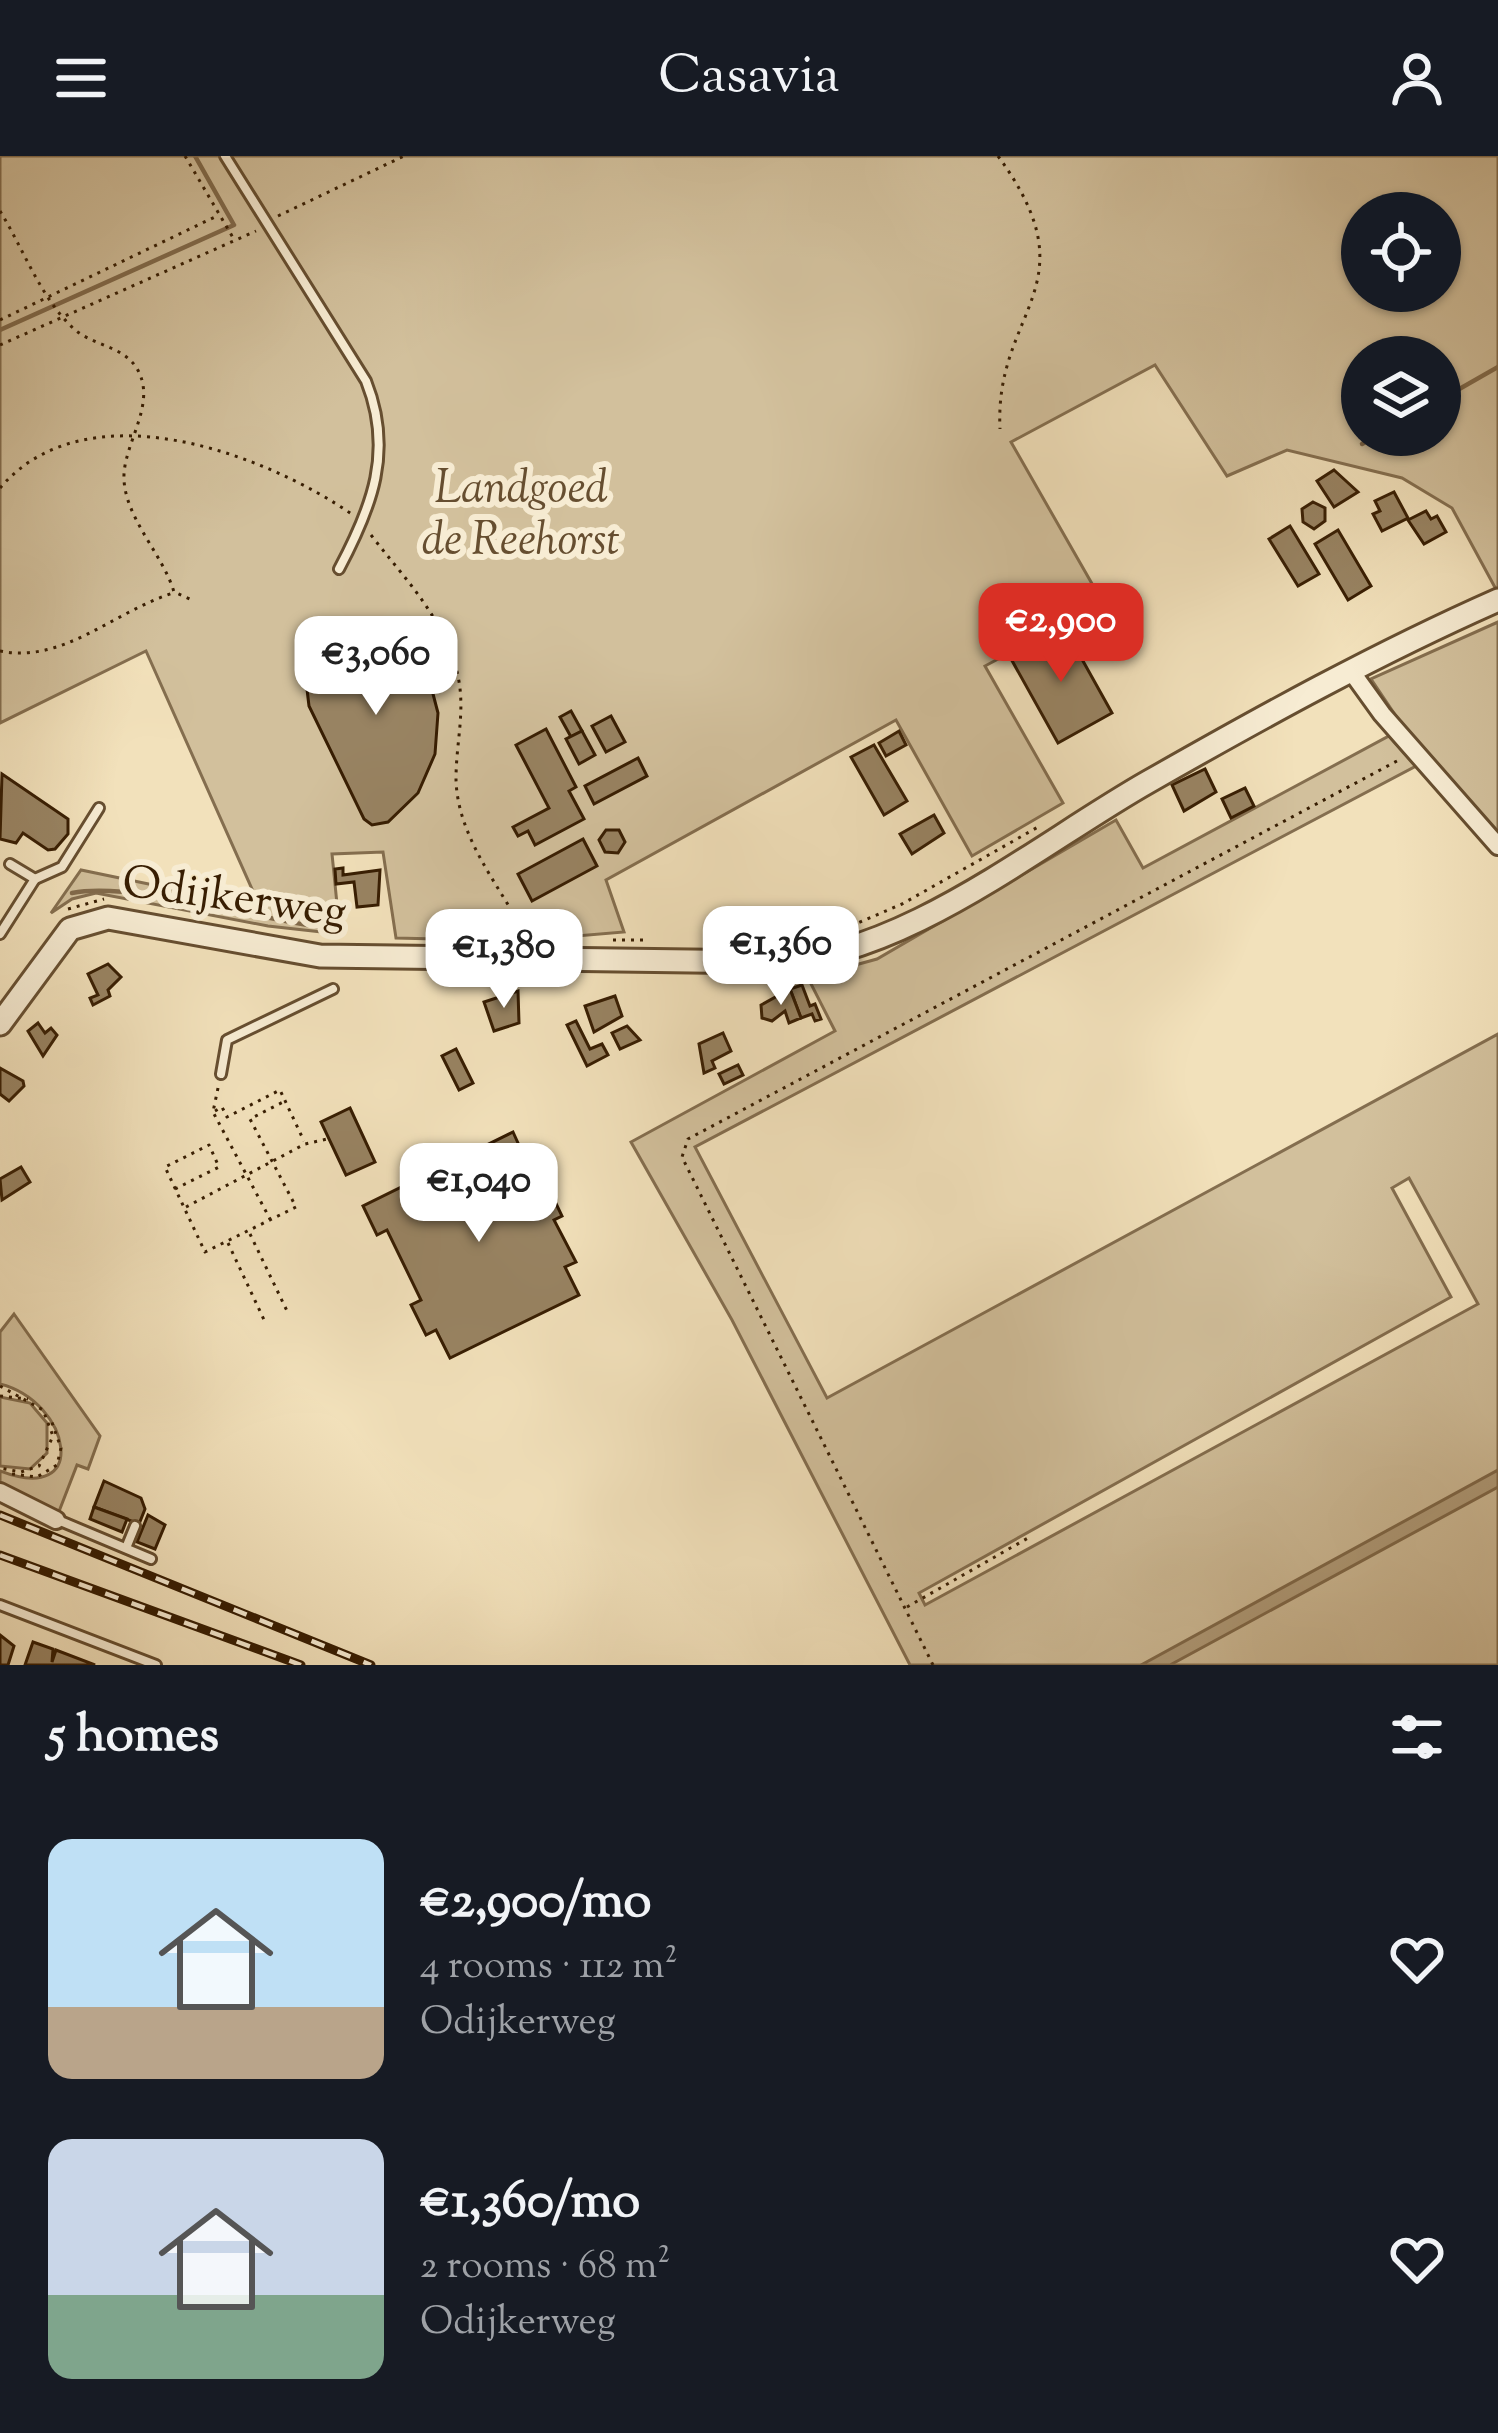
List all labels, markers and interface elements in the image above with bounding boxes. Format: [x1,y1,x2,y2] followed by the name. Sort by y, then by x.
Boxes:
[658,39,840,117] text: Casavia
[48,45,114,111] icon: menu
[1384,45,1450,111] icon: person
[1341,192,1461,456] map controls
[1341,192,1461,312] button: locate
[1341,336,1461,456] button: layers
[422,458,620,575] park label: Landgoed de Reehorst
[963,583,1159,685] pin: €2,900
[1006,594,1117,650] text: €2,900
[278,616,474,718] pin: €3,060
[322,627,430,683] text: €3,060
[118,852,350,948] street label: Odijkerweg
[683,906,879,1008] pin: €1,360
[406,909,602,1011] pin: €1,380
[730,917,832,973] text: €1,360
[453,920,555,976] text: €1,380
[381,1143,577,1245] pin: €1,040
[427,1154,531,1210] text: €1,040
[48,1701,219,1774] text: 5 homes
[1384,1704,1450,1770] icon: filters
[420,1867,651,1940] text: €2,900/mo
[144,1887,288,2031] icon: home
[1384,1926,1450,1992] icon: heart
[420,1940,678,1996] text: 4 rooms · 112 m²
[420,1996,616,2052] text: Odijkerweg
[420,2167,640,2240] text: €1,360/mo
[144,2187,288,2331] icon: home
[1384,2226,1450,2292] icon: heart
[420,2240,670,2296] text: 2 rooms · 68 m²
[420,2296,616,2352] text: Odijkerweg

